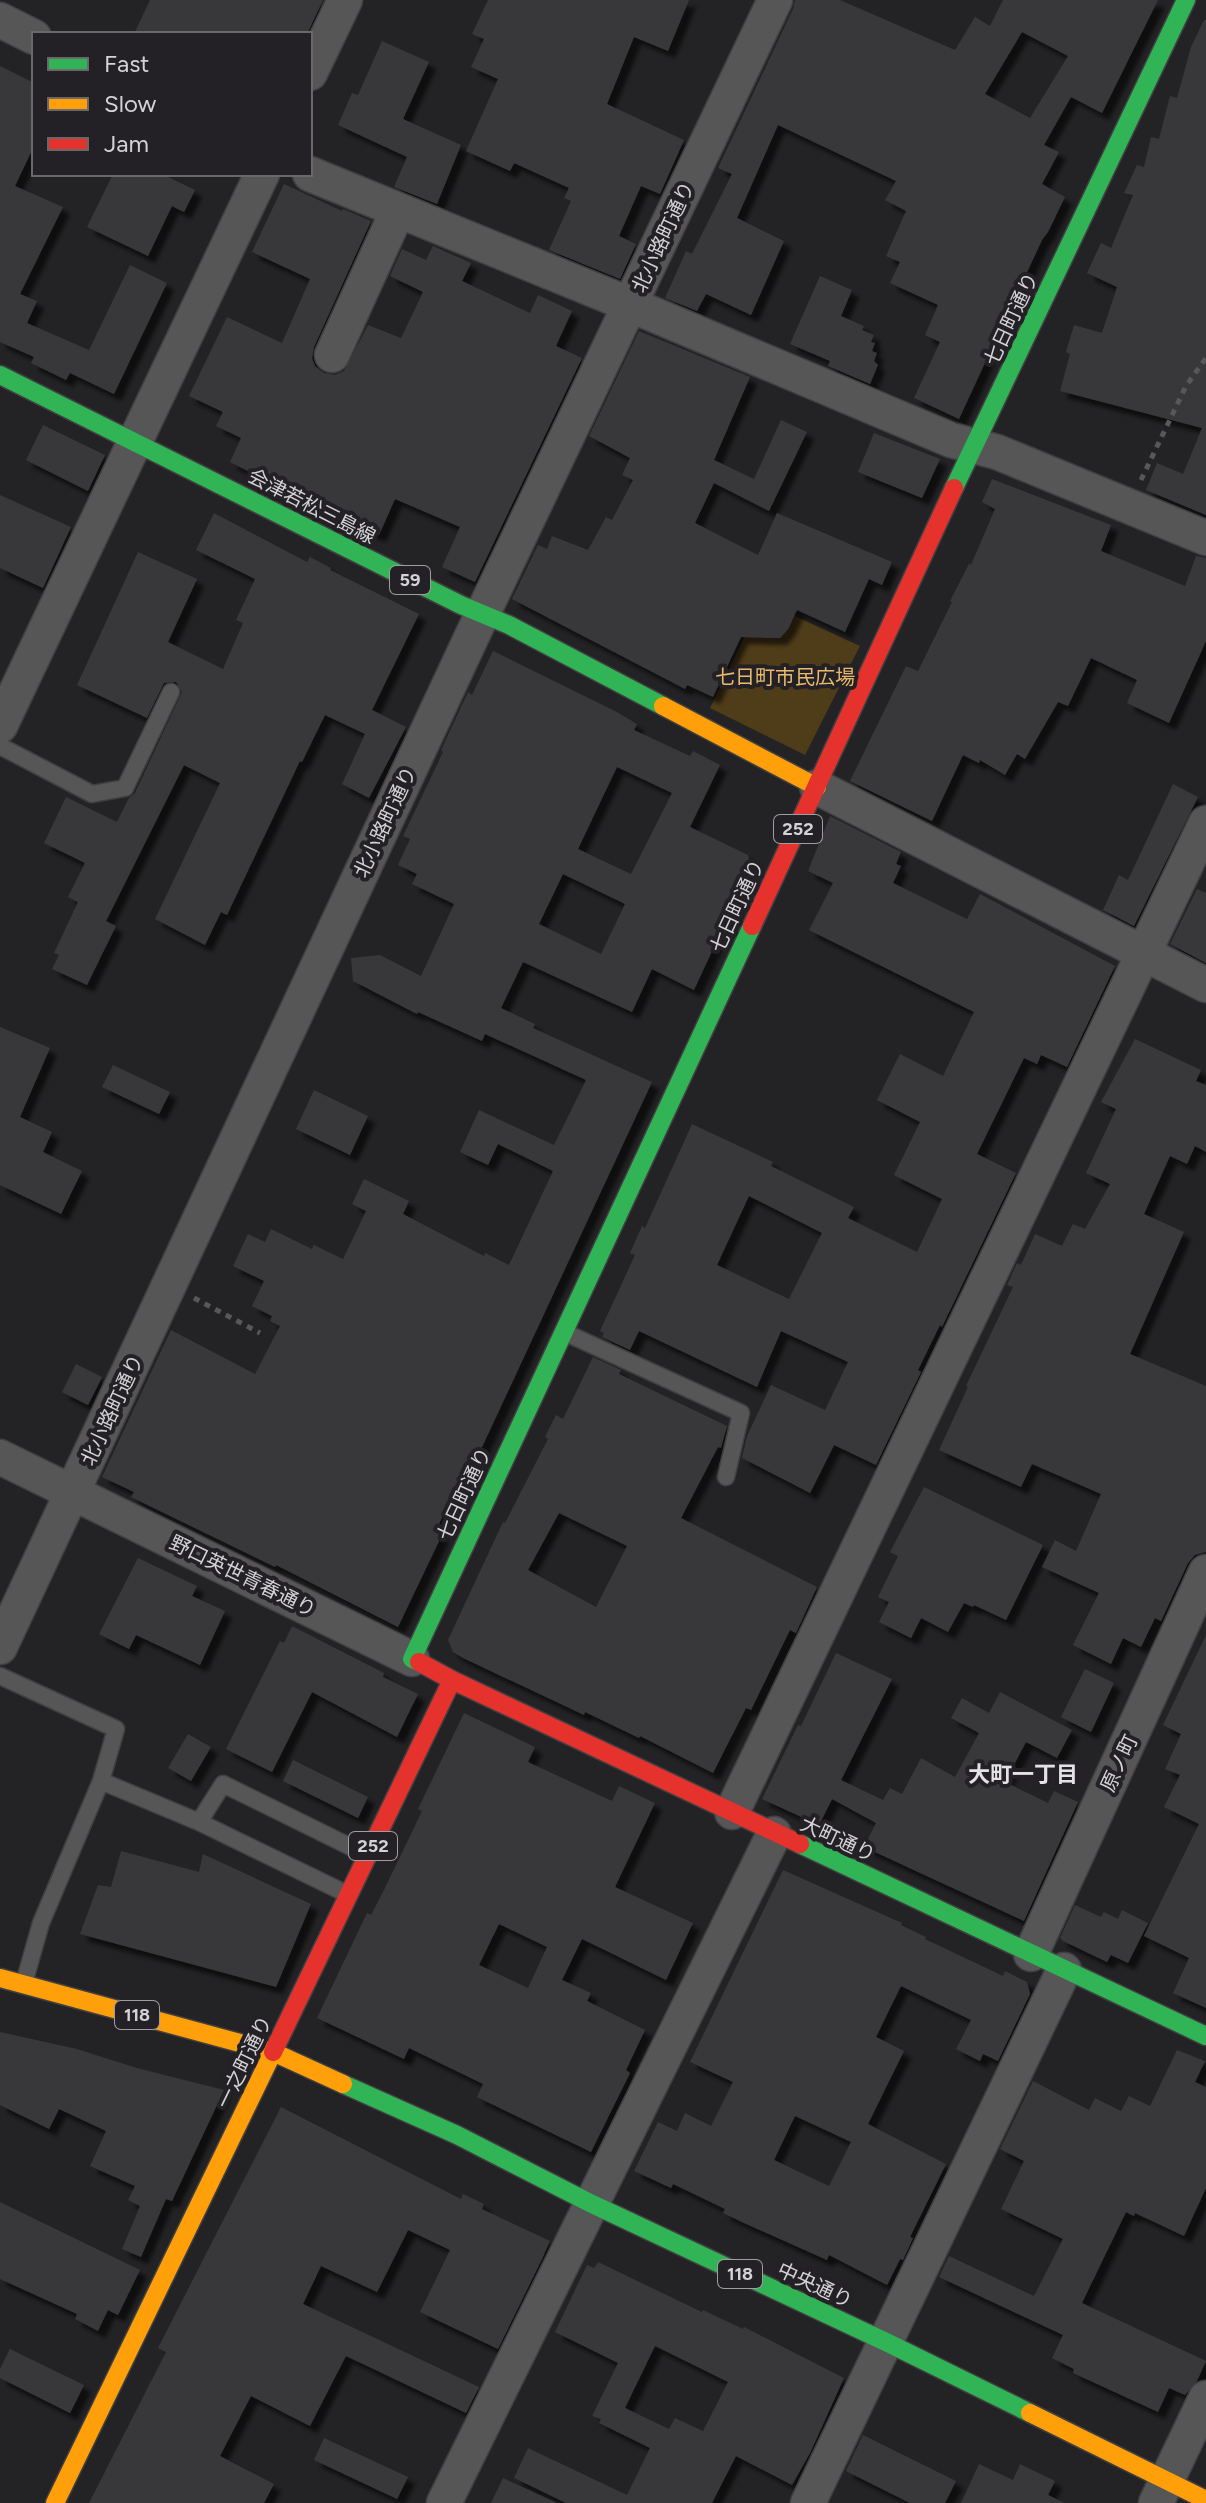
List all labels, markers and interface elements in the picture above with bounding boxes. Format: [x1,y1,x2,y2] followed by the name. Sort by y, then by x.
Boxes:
[32,32,312,176] legend
[104,49,149,78] text: Fast
[104,89,157,118] text: Slow
[104,129,149,158] text: Jam
[627,178,699,296] street label: 北小路町通り
[979,269,1043,369] street label: 七日町通り
[244,464,380,548] street label: 会津若松三島線
[390,566,430,594] road number: 59
[715,665,855,689] park label: 七日町市民広場
[349,763,421,881] street label: 北小路町通り
[774,815,822,843] road number: 252
[705,856,769,956] street label: 七日町通り
[76,1351,148,1469] street label: 北小路町通り
[432,1444,496,1544] street label: 七日町通り
[166,1530,320,1622] street label: 野口英世青春通り
[1095,1731,1143,1795] street label: 原ノ町
[968,1761,1078,1788] district label: 大町一丁目
[797,1811,879,1867] street label: 大町通り
[349,1832,397,1860] road number: 252
[115,2001,159,2029] road number: 118
[211,2012,277,2112] street label: 一之町通り
[774,2257,856,2313] street label: 中央通り
[718,2260,762,2288] road number: 118

